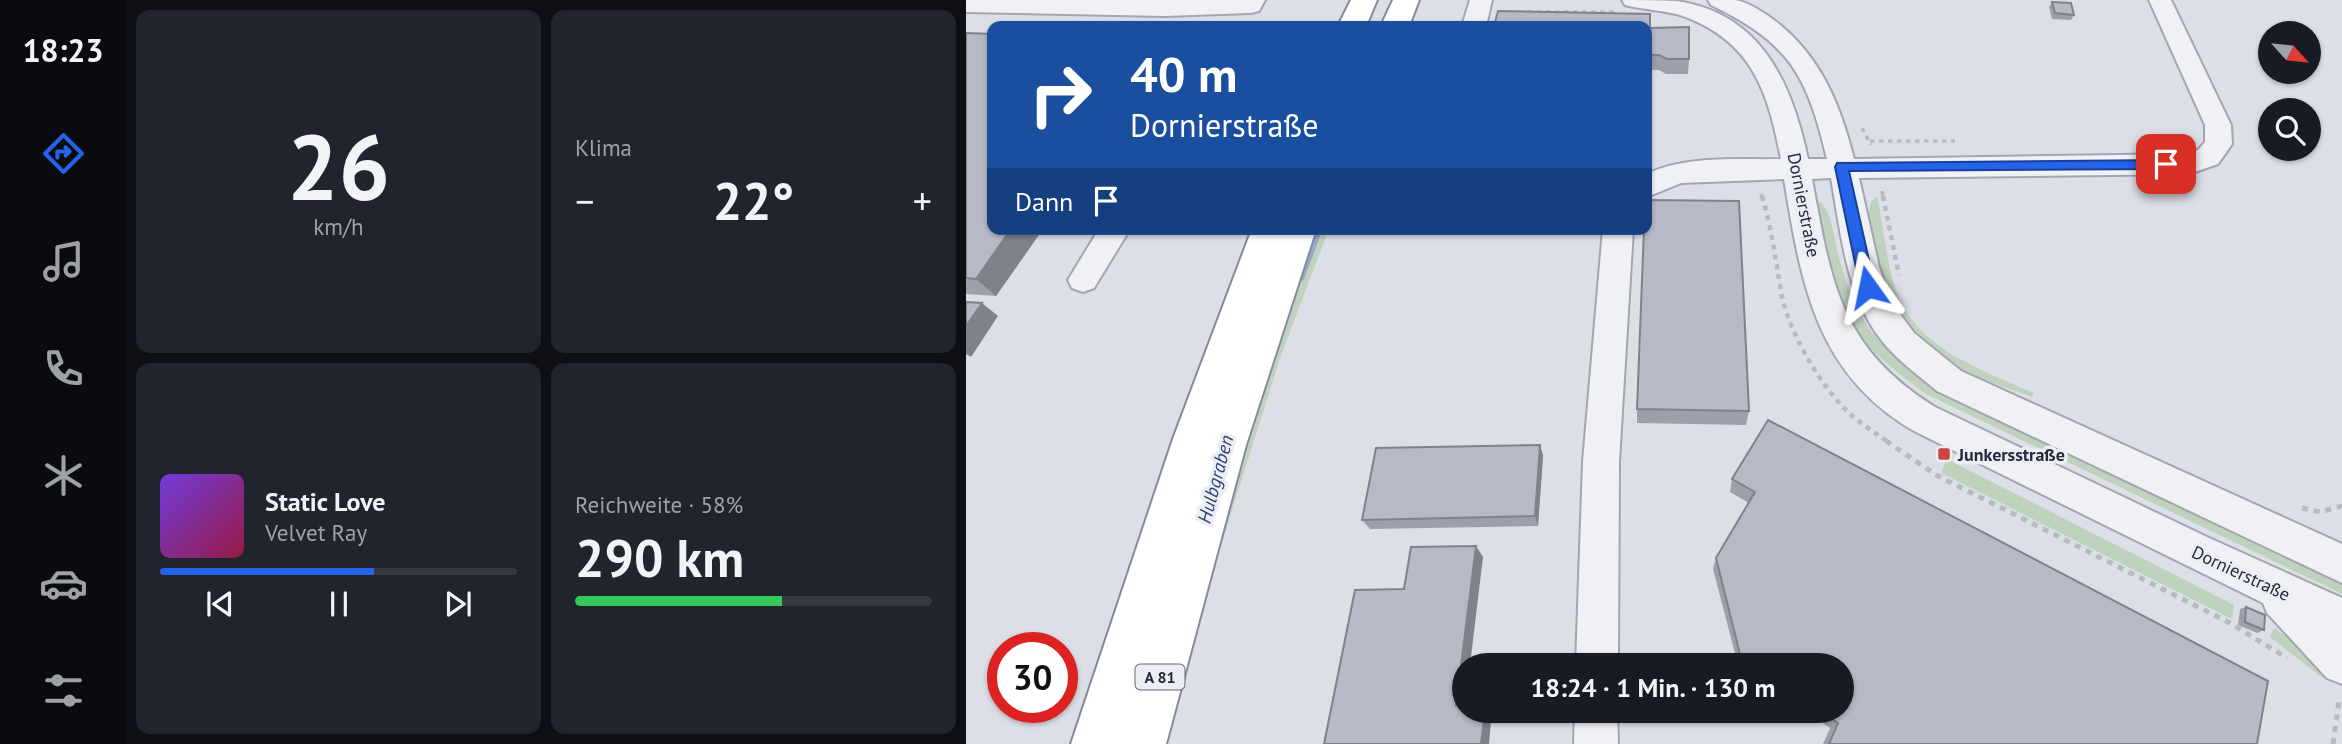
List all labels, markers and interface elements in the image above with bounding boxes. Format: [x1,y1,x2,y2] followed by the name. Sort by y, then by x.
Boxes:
[2258,21,2320,84] north arrow
[2258,21,2321,161] map controls
[22,29,104,71] text: 18:23
[1130,42,1237,106] text: 40 m
[1015,49,1106,140] icon: right
[2258,98,2321,161] button: search
[1130,104,1318,146] text: Dornierstraße
[287,107,390,225] text: 26
[39,129,88,178] icon: directions
[575,133,632,162] text: Klima
[2136,134,2196,194] pin
[2147,145,2185,183] icon: arrive
[1783,151,1825,259] street label: Dornierstraße
[713,167,794,234] text: 22°
[575,176,594,225] text: −
[913,176,932,225] text: +
[1087,182,1125,220] icon: arrive
[1015,185,1073,218] text: Dann
[313,212,364,241] text: km/h
[39,237,88,286] icon: music
[1831,250,1905,324] position arrow
[39,344,88,393] icon: phone
[1192,432,1238,526] water label: Hulbgraben
[1957,443,2065,466] place label: Junkersstraße
[1936,446,1952,462] marker: Junkersstraße
[39,451,88,500] icon: climate
[265,485,386,518] text: Static Love
[575,490,743,519] text: Reichweite · 58%
[265,518,367,547] text: Velvet Ray
[575,524,744,591] text: 290 km
[2188,540,2294,606] street label: Dornierstraße
[39,559,88,608] icon: car
[201,585,239,623] icon: previous
[320,585,358,623] icon: pause
[439,585,477,623] icon: next
[987,632,1078,723] speed limit sign: 30
[1136,664,1184,690] road number: A 81
[39,666,88,715] icon: filters
[1530,671,1776,704] text: 18:24 · 1 Min. · 130 m

